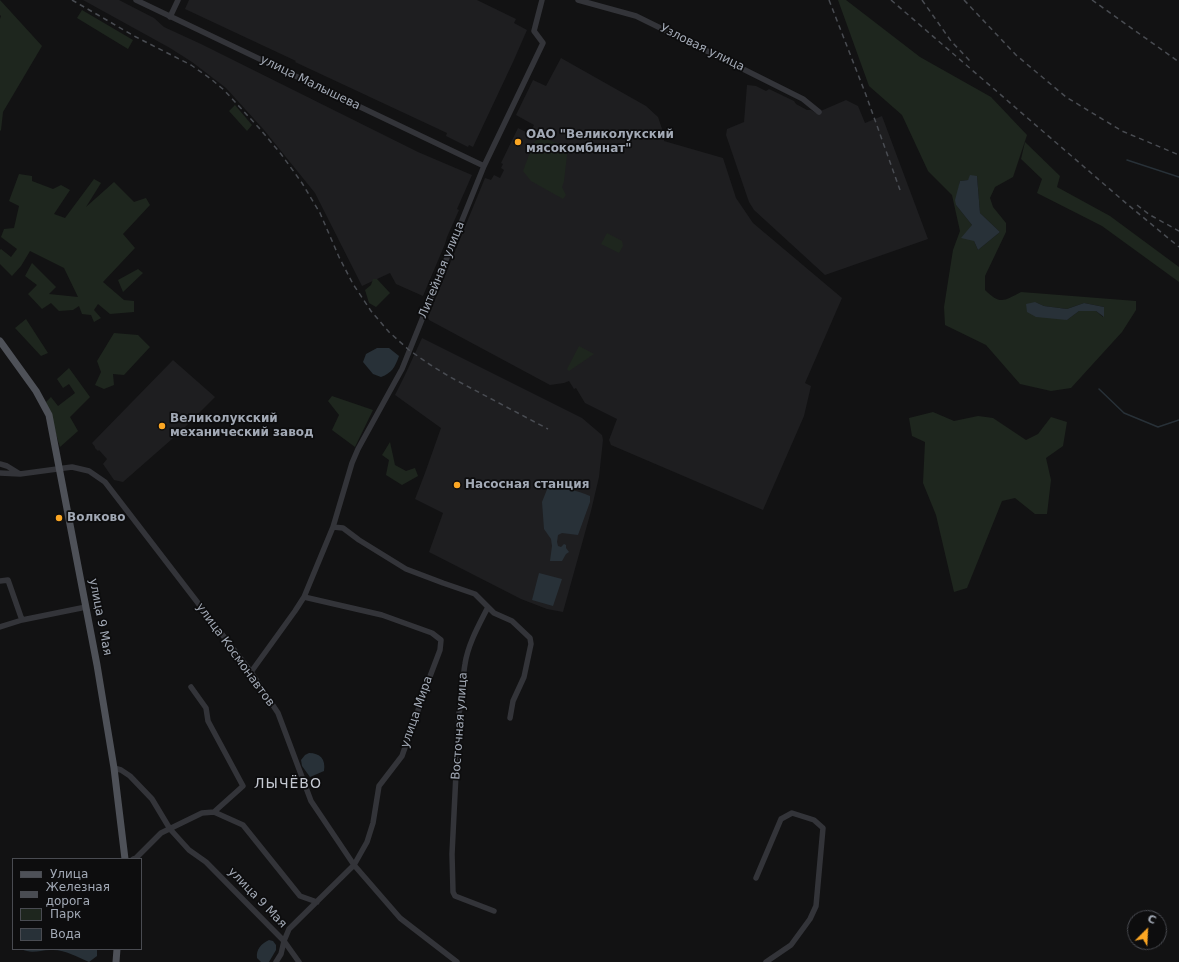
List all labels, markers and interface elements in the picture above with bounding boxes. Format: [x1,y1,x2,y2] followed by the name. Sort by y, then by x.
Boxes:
[657,21,747,75] street label: Узловая улица
[258,53,362,113] street label: улица Малышева
[526,128,674,156] place label: ОАО "Великолукский мясокомбинат"
[513,137,523,147] marker: ОАО "Великолукский мясокомбинат"
[416,219,468,321] street label: Литейная улица
[170,412,314,440] place label: Великолукский механический завод
[157,421,167,431] marker: Великолукский механический завод
[465,478,589,492] place label: Насосная станция
[452,480,462,490] marker: Насосная станция
[67,511,125,525] place label: Волково
[54,513,64,523] marker: Волково
[85,577,115,657] street label: улица 9 Мая
[193,600,277,710] street label: улица Космонавтов
[449,672,471,780] street label: Восточная улица
[398,674,436,750] street label: улица Мира
[254,776,322,792] district label: ЛЫЧЁВО
[12,858,142,950] legend
[225,865,289,931] street label: улица 9 Мая
[50,867,88,881] text: Улица
[46,880,110,908] text: Железная дорога
[50,907,81,921] text: Парк
[1127,910,1167,950] north arrow
[1145,912,1158,927] text: С
[50,927,81,941] text: Вода

